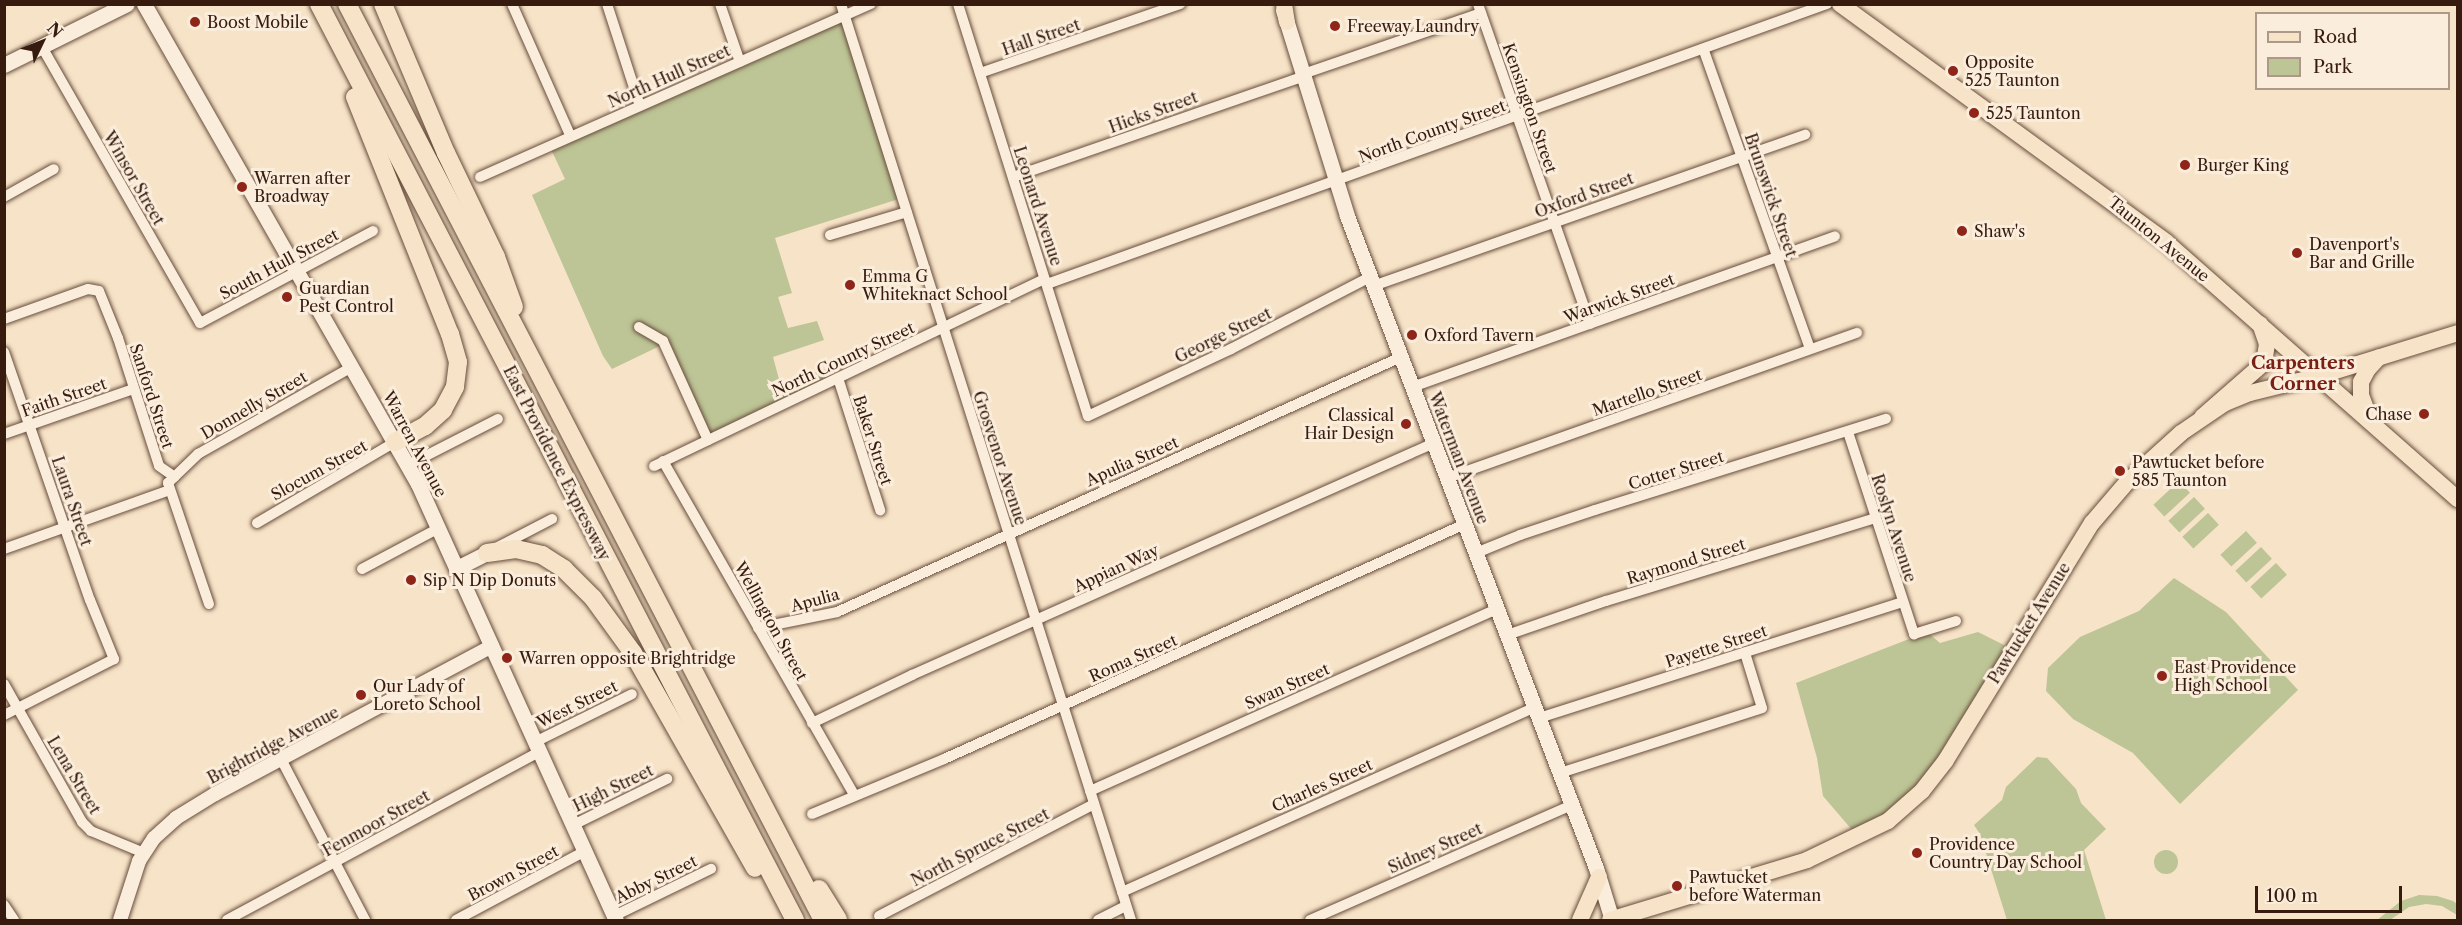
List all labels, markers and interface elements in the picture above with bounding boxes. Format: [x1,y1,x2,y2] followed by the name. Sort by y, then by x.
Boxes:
[12,12,72,72] north arrow
[207,12,308,32] place label: Boost Mobile
[2255,12,2450,90] legend
[188,15,202,29] marker: Boost Mobile
[1000,15,1082,59] street label: Hall Street
[1347,16,1480,36] place label: Freeway Laundry
[43,18,67,42] text: N
[1328,19,1342,33] marker: Freeway Laundry
[2313,26,2358,48] text: Road
[605,40,733,112] street label: North Hull Street
[1499,40,1561,176] street label: Kensington Street
[1965,52,2060,90] place label: Opposite 525 Taunton
[2313,56,2352,78] text: Park
[1946,64,1960,78] marker: Opposite 525 Taunton
[1106,87,1200,137] street label: Hicks Street
[1356,95,1508,167] street label: North County Street
[1986,103,2081,123] place label: 525 Taunton
[1967,106,1981,120] marker: 525 Taunton
[99,128,169,228] street label: Winsor Street
[1741,130,1801,260] street label: Brunswick Street
[1010,144,1066,268] street label: Leonard Avenue
[2197,155,2289,175] place label: Burger King
[2178,158,2192,172] marker: Burger King
[254,168,350,206] place label: Warren after Broadway
[1532,168,1636,222] street label: Oxford Street
[235,180,249,194] marker: Warren after Broadway
[2104,192,2214,286] street label: Taunton Avenue
[1974,221,2025,241] place label: Shaw's
[1955,224,1969,238] marker: Shaw's
[216,225,342,303] street label: South Hull Street
[2309,234,2415,272] place label: Davenport's Bar and Grille
[2290,246,2304,260] marker: Davenport's Bar and Grille
[862,266,1008,304] place label: Emma G Whiteknact School
[1561,269,1677,327] street label: Warwick Street
[299,278,394,316] place label: Guardian Pest Control
[843,278,857,292] marker: Emma G Whiteknact School
[280,290,294,304] marker: Guardian Pest Control
[1171,303,1275,367] street label: George Street
[768,317,918,401] street label: North County Street
[1424,325,1535,345] place label: Oxford Tavern
[1405,328,1419,342] marker: Oxford Tavern
[126,341,178,451] street label: Sanford Street
[2251,353,2355,395] district label: Carpenters Corner
[499,362,615,564] street label: East Providence Expressway
[1590,364,1704,420] street label: Martello Street
[197,367,311,443] street label: Donnelly Street
[19,374,109,420] street label: Faith Street
[379,387,451,501] street label: Warren Avenue
[969,388,1031,528] street label: Grosvenor Avenue
[1425,389,1493,527] street label: Waterman Avenue
[849,393,897,487] street label: Baker Street
[2365,404,2412,424] place label: Chase
[1304,405,1394,443] place label: Classical Hair Design
[2417,407,2431,421] marker: Chase
[1399,417,1413,431] marker: Classical Hair Design
[1083,432,1181,490] street label: Apulia Street
[268,436,370,504] street label: Slocum Street
[1626,446,1726,494] street label: Cotter Street
[2132,452,2264,490] place label: Pawtucket before 585 Taunton
[48,454,96,548] street label: Laura Street
[2113,464,2127,478] marker: Pawtucket before 585 Taunton
[1867,471,1921,585] street label: Roslyn Avenue
[1625,534,1747,588] street label: Raymond Street
[1070,540,1162,596] street label: Appian Way
[730,558,812,684] street label: Wellington Street
[1984,559,2074,687] street label: Pawtucket Avenue
[423,570,556,590] place label: Sip N Dip Donuts
[404,573,418,587] marker: Sip N Dip Donuts
[789,584,841,616] street label: Apulia
[1663,621,1769,671] street label: Payette Street
[1086,630,1180,686] street label: Roma Street
[519,648,736,668] place label: Warren opposite Brightridge
[500,651,514,665] marker: Warren opposite Brightridge
[2174,657,2296,695] place label: East Providence High School
[1242,659,1332,713] street label: Swan Street
[2155,669,2169,683] marker: East Providence High School
[373,676,481,714] place label: Our Lady of Loreto School
[534,676,620,732] street label: West Street
[354,688,368,702] marker: Our Lady of Loreto School
[204,702,342,788] street label: Brightridge Avenue
[43,733,105,817] street label: Lena Street
[1269,754,1375,816] street label: Charles Street
[570,760,656,816] street label: High Street
[319,786,433,860] street label: Fenmoor Street
[908,804,1052,890] street label: North Spruce Street
[1385,819,1485,877] street label: Sidney Street
[1929,834,2083,872] place label: Providence Country Day School
[464,841,562,905] street label: Brown Street
[1910,846,1924,860] marker: Providence Country Day School
[612,851,700,907] street label: Abby Street
[1689,867,1822,905] place label: Pawtucket before Waterman
[2258,874,2405,912] scale bar
[1670,879,1684,893] marker: Pawtucket before Waterman
[2266,885,2318,907] text: 100 m

